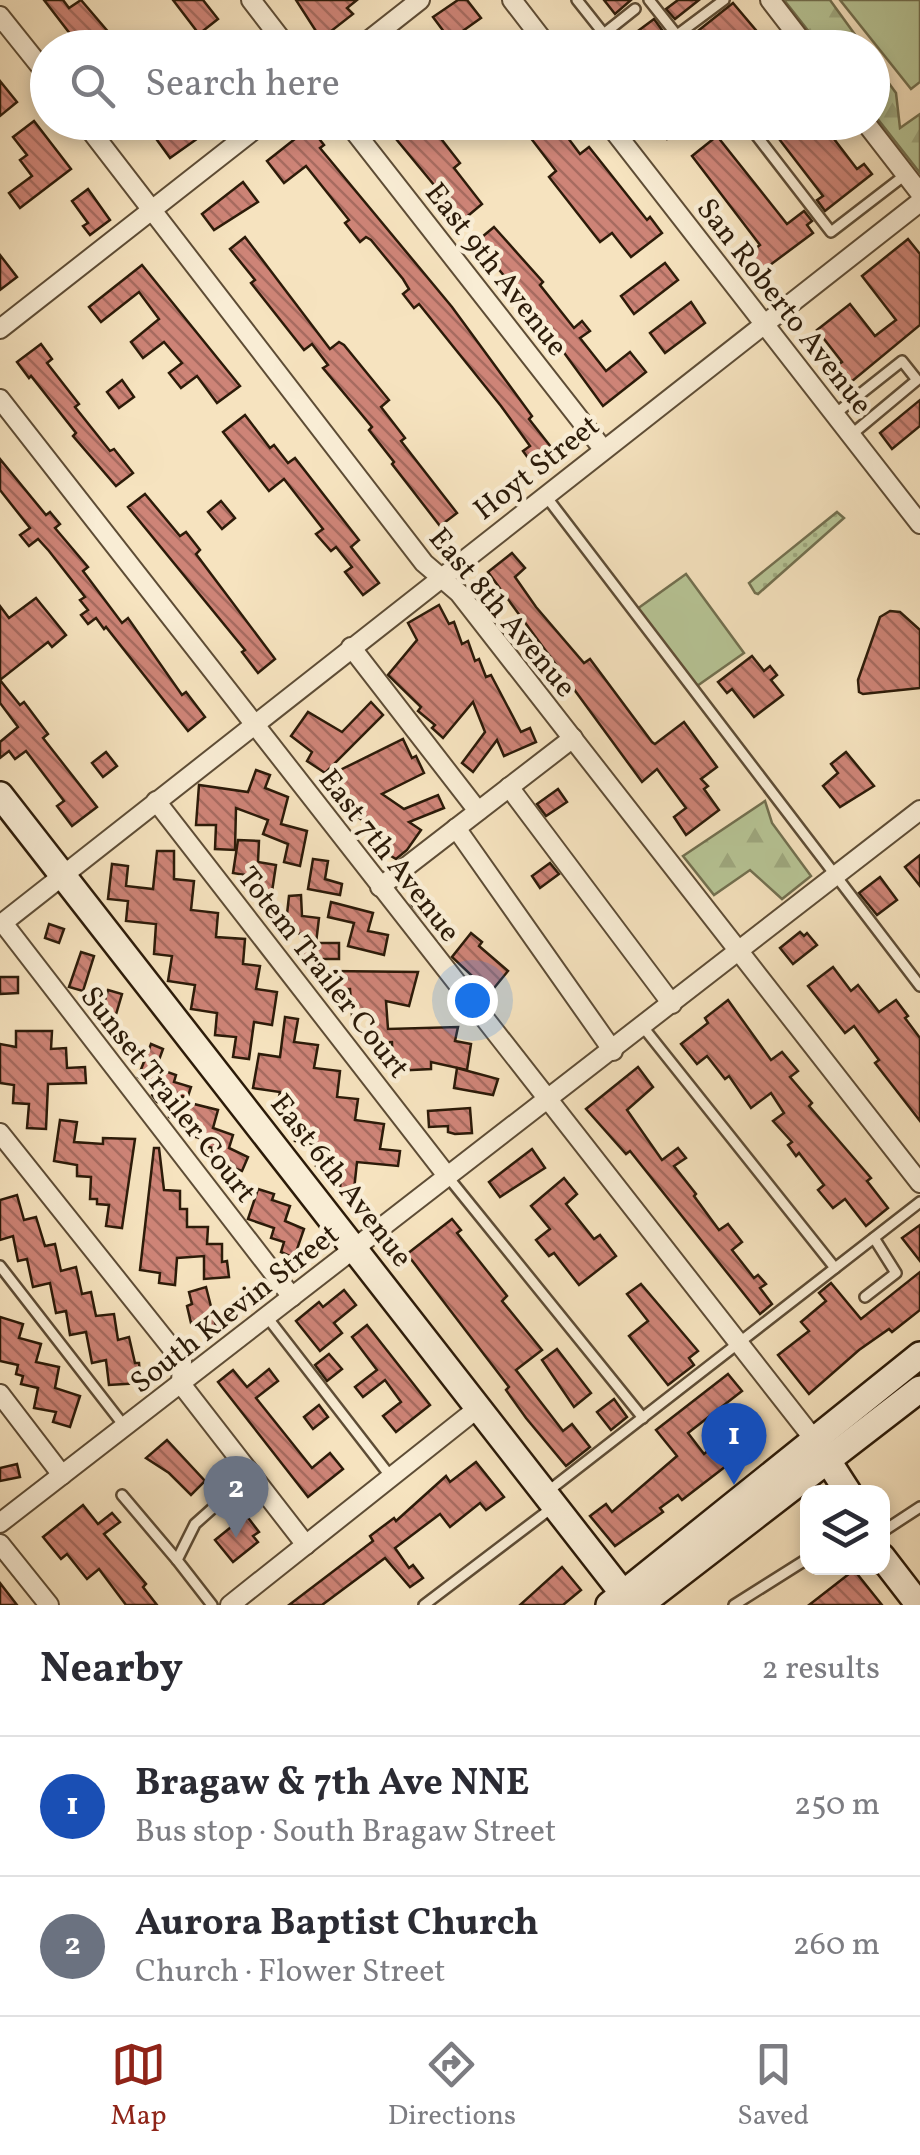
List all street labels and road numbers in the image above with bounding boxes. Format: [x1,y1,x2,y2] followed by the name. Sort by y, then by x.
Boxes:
[414,174,577,366] street label: East 9th Avenue
[685,190,881,424] street label: San Roberto Avenue
[465,406,609,531] street label: Hoyt Street
[418,519,585,707] street label: East 8th Avenue
[307,761,469,952] street label: East 7th Avenue
[227,859,418,1088] street label: Totem Trailer Court
[70,978,265,1212] street label: Sunset Trailer Court
[259,1086,422,1277] street label: East 6th Avenue
[122,1215,348,1404] street label: South Klevin Street

